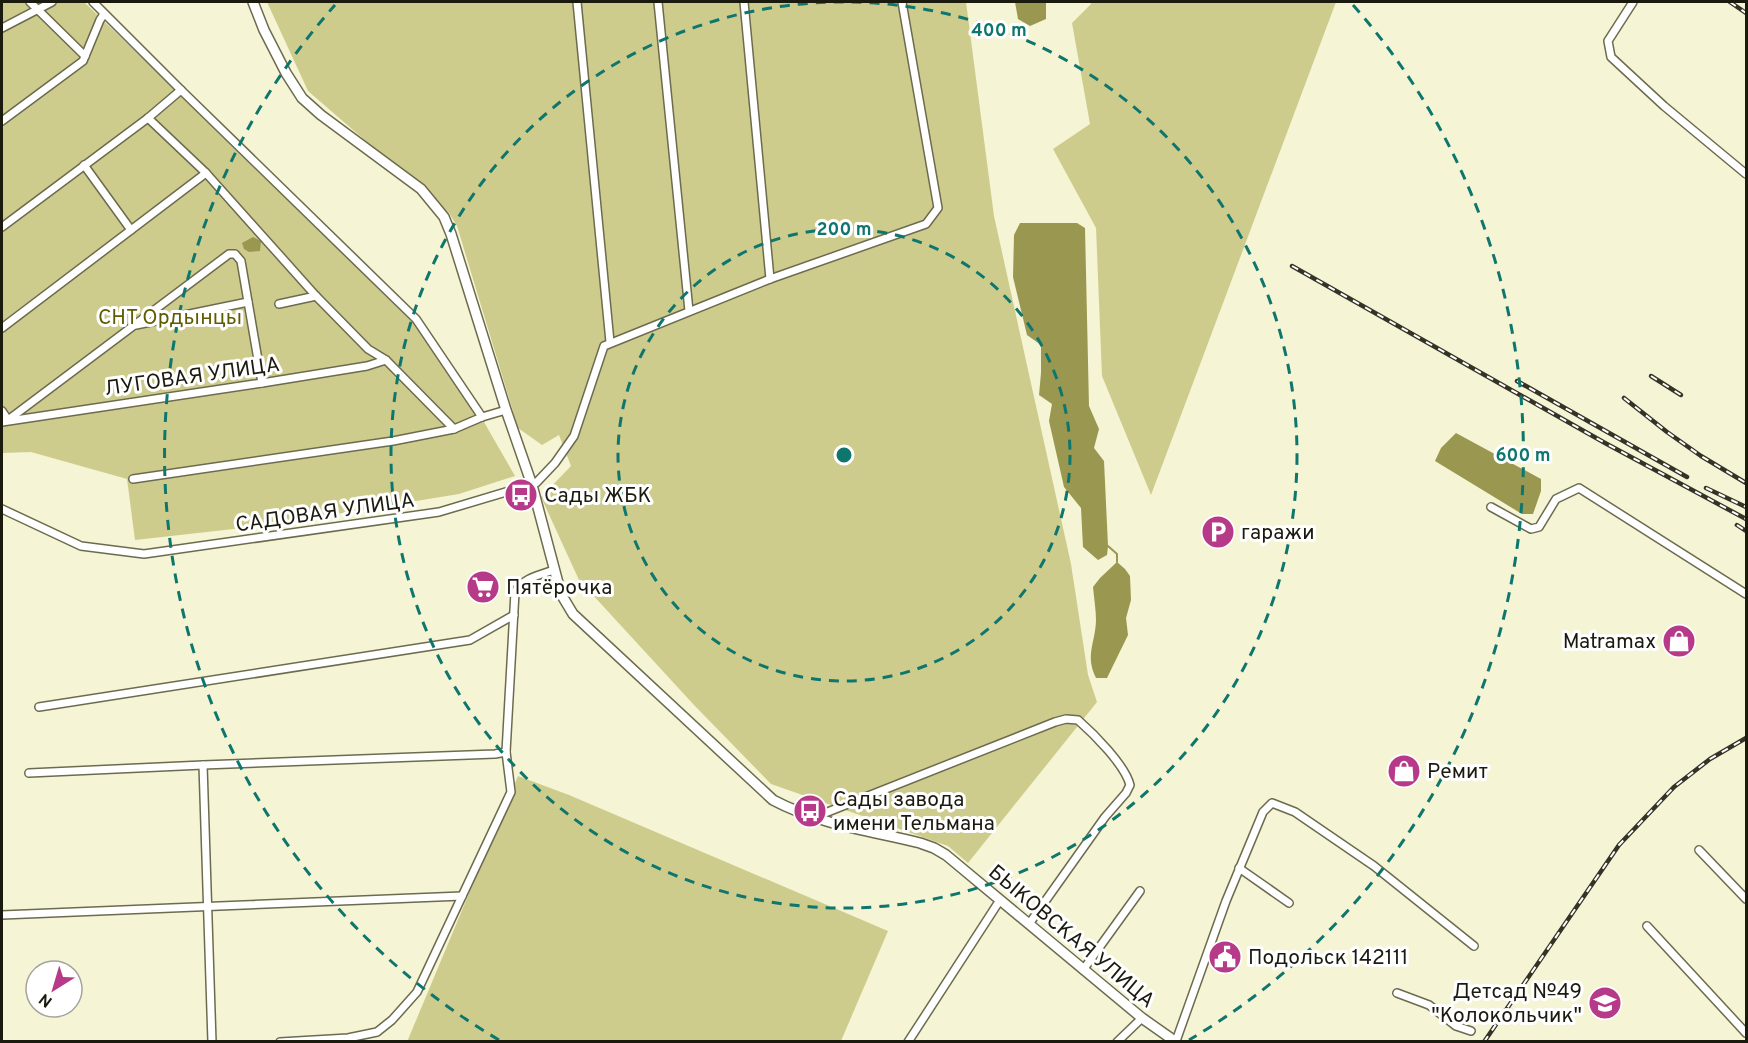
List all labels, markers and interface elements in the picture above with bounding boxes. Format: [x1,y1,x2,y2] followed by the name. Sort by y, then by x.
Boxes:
[971,20,1027,43] text: 400 m
[816,219,872,242] text: 200 m
[98,305,242,332] park label: СНТ Ордынцы
[103,352,282,403] street label: ЛУГОВАЯ УЛИЦА
[834,445,854,465] centre of rings
[1495,445,1551,468] text: 600 m
[503,477,539,513] bus stop icon: Сады ЖБК
[544,483,651,510] place label: Сады ЖБК
[234,488,416,539] street label: САДОВАЯ УЛИЦА
[1200,514,1236,550] parking icon: гаражи
[1241,520,1315,547] place label: гаражи
[465,569,501,605] supermarket icon: Пятёрочка
[506,575,612,602] place label: Пятёрочка
[1661,623,1697,659] shop icon: Matramax
[1563,629,1656,656] place label: Matramax
[1386,753,1422,789] shop icon: Ремит
[1427,759,1488,786] place label: Ремит
[833,787,995,838] place label: Сады завода имени Тельмана
[792,793,828,829] bus stop icon: Сады завода имени Тельмана
[982,859,1160,1015] street label: БЫКОВСКАЯ УЛИЦА
[1207,939,1243,975] public building icon: Подольск 142111
[1248,945,1408,972] place label: Подольск 142111
[24,959,84,1019] north arrow
[1431,979,1582,1030] place label: Детсад №49 "Колокольчик"
[1587,985,1623,1021] school or university icon: Детсад №49 "Колокольчик"
[36,988,57,1011] text: N

